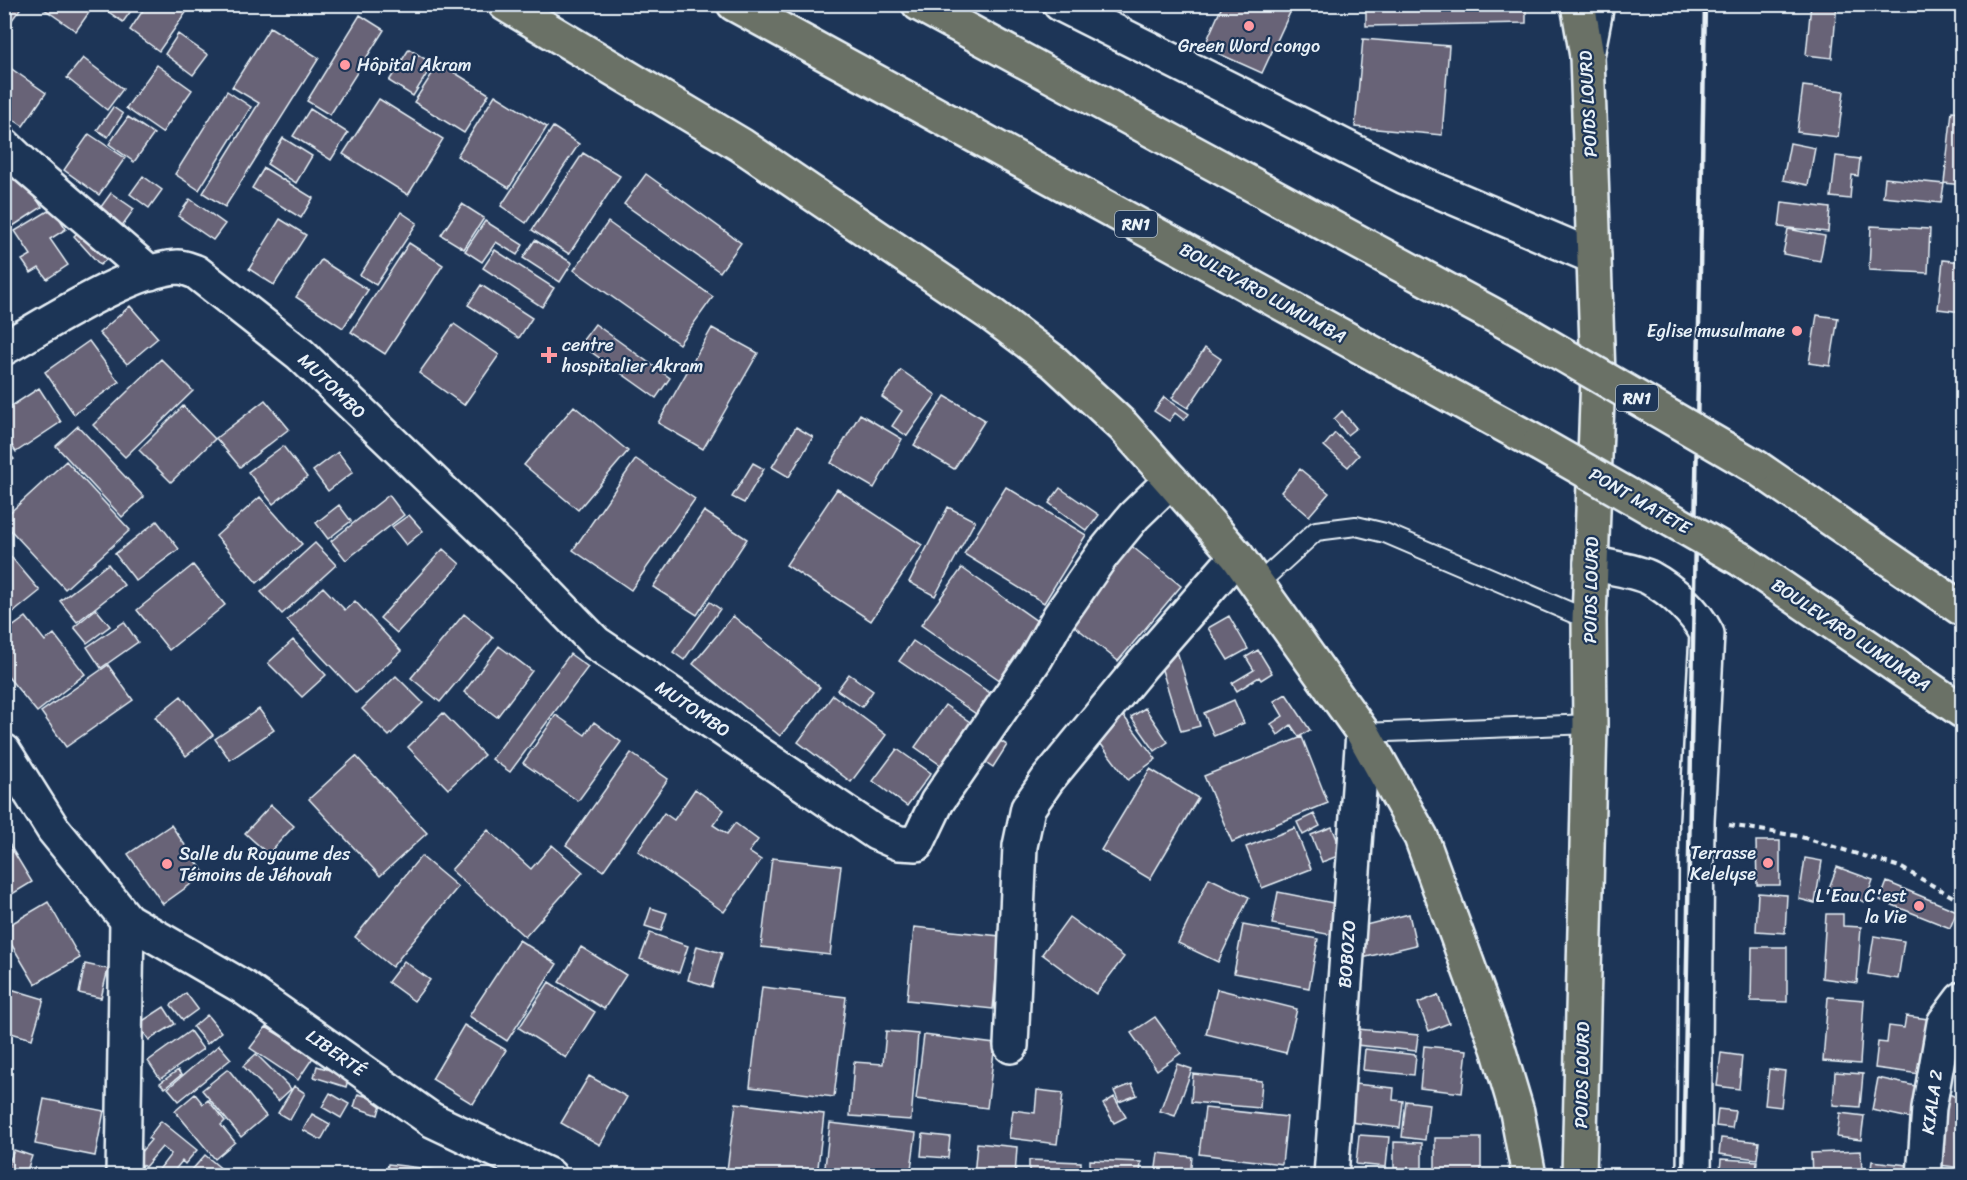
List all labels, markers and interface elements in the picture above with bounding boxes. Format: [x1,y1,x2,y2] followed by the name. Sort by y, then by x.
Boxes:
[1242,19,1256,33] marker: Green Word congo
[1178,30,1320,62] place label: Green Word congo
[357,49,472,81] place label: Hôpital Akram
[1569,50,1607,158] street label: POIDS LOURD
[338,58,352,72] marker: Hôpital Akram
[1115,211,1157,237] road number: RN1
[1174,234,1352,352] street label: BOULEVARD LUMUMBA
[1647,315,1785,347] place label: Eglise musulmane
[1790,324,1804,338] marker: Eglise musulmane
[561,329,703,382] place label: centre hospitalier Akram
[290,345,374,427] street label: MUTOMBO
[540,346,558,364] marker: centre hospitalier Akram
[1616,385,1658,411] road number: RN1
[1583,459,1698,544] street label: PONT MATETE
[1574,536,1608,644] street label: POIDS LOURD
[1765,569,1937,701] street label: BOULEVARD LUMUMBA
[649,672,737,746] street label: MUTOMBO
[1690,837,1756,890] place label: Terrasse Kelelyse
[179,838,351,891] place label: Salle du Royaume des Témoins de Jéhovah
[1761,856,1775,870] marker: Terrasse Kelelyse
[160,857,174,871] marker: Salle du Royaume des Témoins de Jéhovah
[1816,880,1907,933] place label: L'Eau C'est la Vie
[1912,899,1926,913] marker: L'Eau C'est la Vie
[1329,919,1365,989] street label: BOBOZO
[299,1020,374,1086] street label: LIBERTÉ
[1565,1021,1599,1129] street label: POIDS LOURD
[1912,1068,1952,1136] street label: KIALA 2

